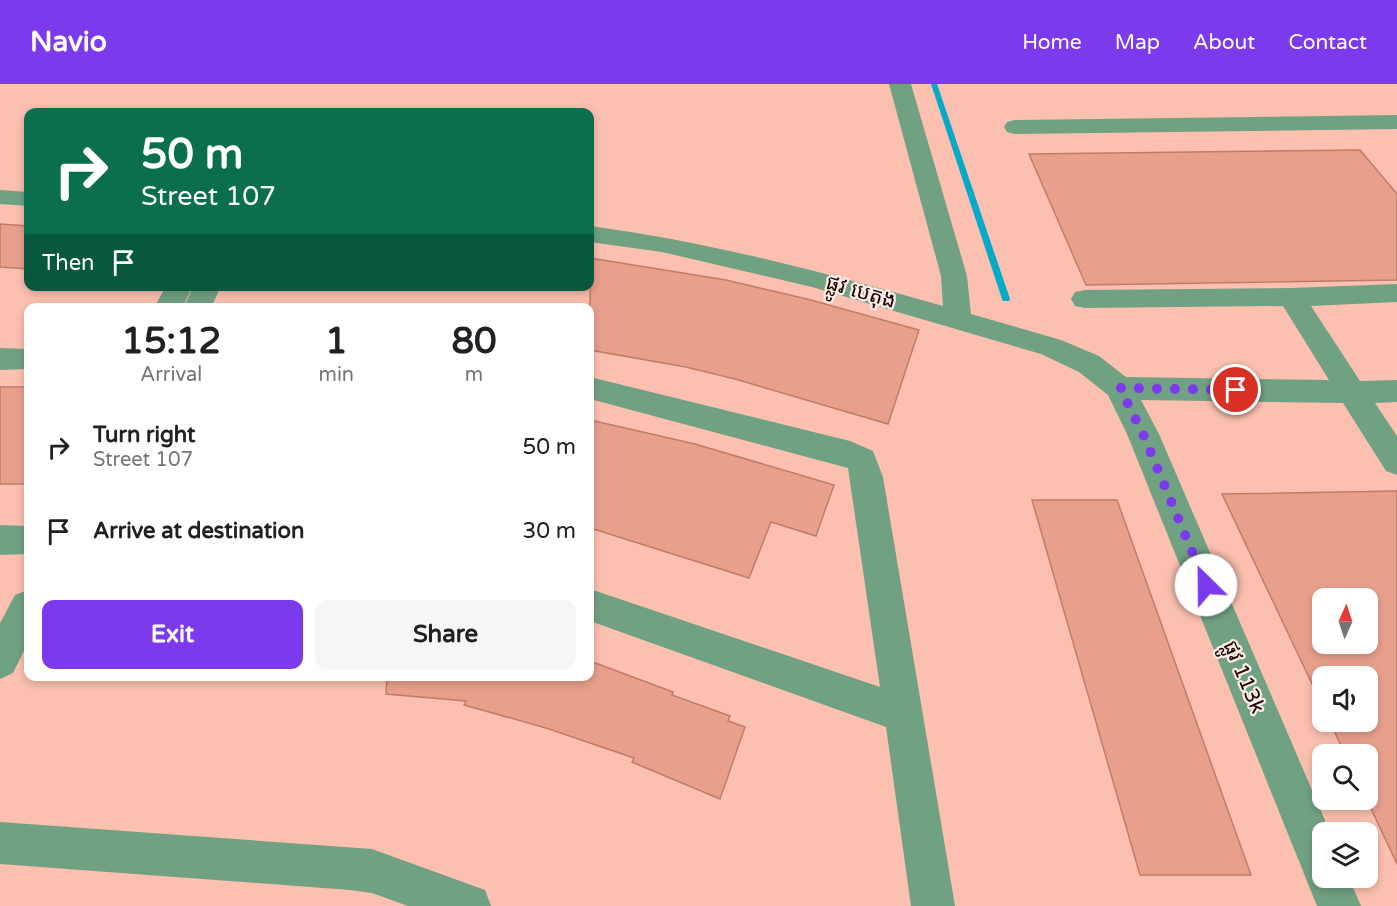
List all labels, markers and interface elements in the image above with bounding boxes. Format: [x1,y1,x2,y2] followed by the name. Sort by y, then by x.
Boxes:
[30,25,107,59] text: Navio
[1022,30,1082,55] text: Home
[1115,30,1160,55] text: Map
[1193,30,1255,55] text: About
[1288,30,1367,55] text: Contact
[141,129,243,180] text: 50 m
[42,132,120,210] icon: right
[141,180,276,213] text: Street 107
[107,246,140,279] icon: arrive
[42,250,95,276] text: Then
[821,270,899,320] street label: ផ្លូវ បេតុង
[121,320,221,363] text: 15:12
[325,320,348,363] text: 1
[451,320,497,363] text: 80
[140,363,202,387] text: Arrival
[319,363,354,387] text: min
[465,363,483,387] text: m
[1210,364,1261,415] pin
[1219,373,1252,406] icon: arrive
[93,422,195,448] text: Turn right
[42,431,75,464] icon: right
[522,434,576,460] text: 50 m
[93,448,193,472] text: Street 107
[42,515,75,548] icon: arrive
[93,518,304,544] text: Arrive at destination
[522,518,576,544] text: 30 m
[1174,553,1238,617] position arrow
[1312,588,1378,654] north arrow
[1312,588,1378,888] map controls
[42,600,303,669] button: Exit
[315,600,576,669] button: Share
[1212,637,1270,720] street label: ផ្លូវ 113k
[1312,666,1378,732] button: sound
[1312,744,1378,810] button: search
[1312,822,1378,888] button: layers

